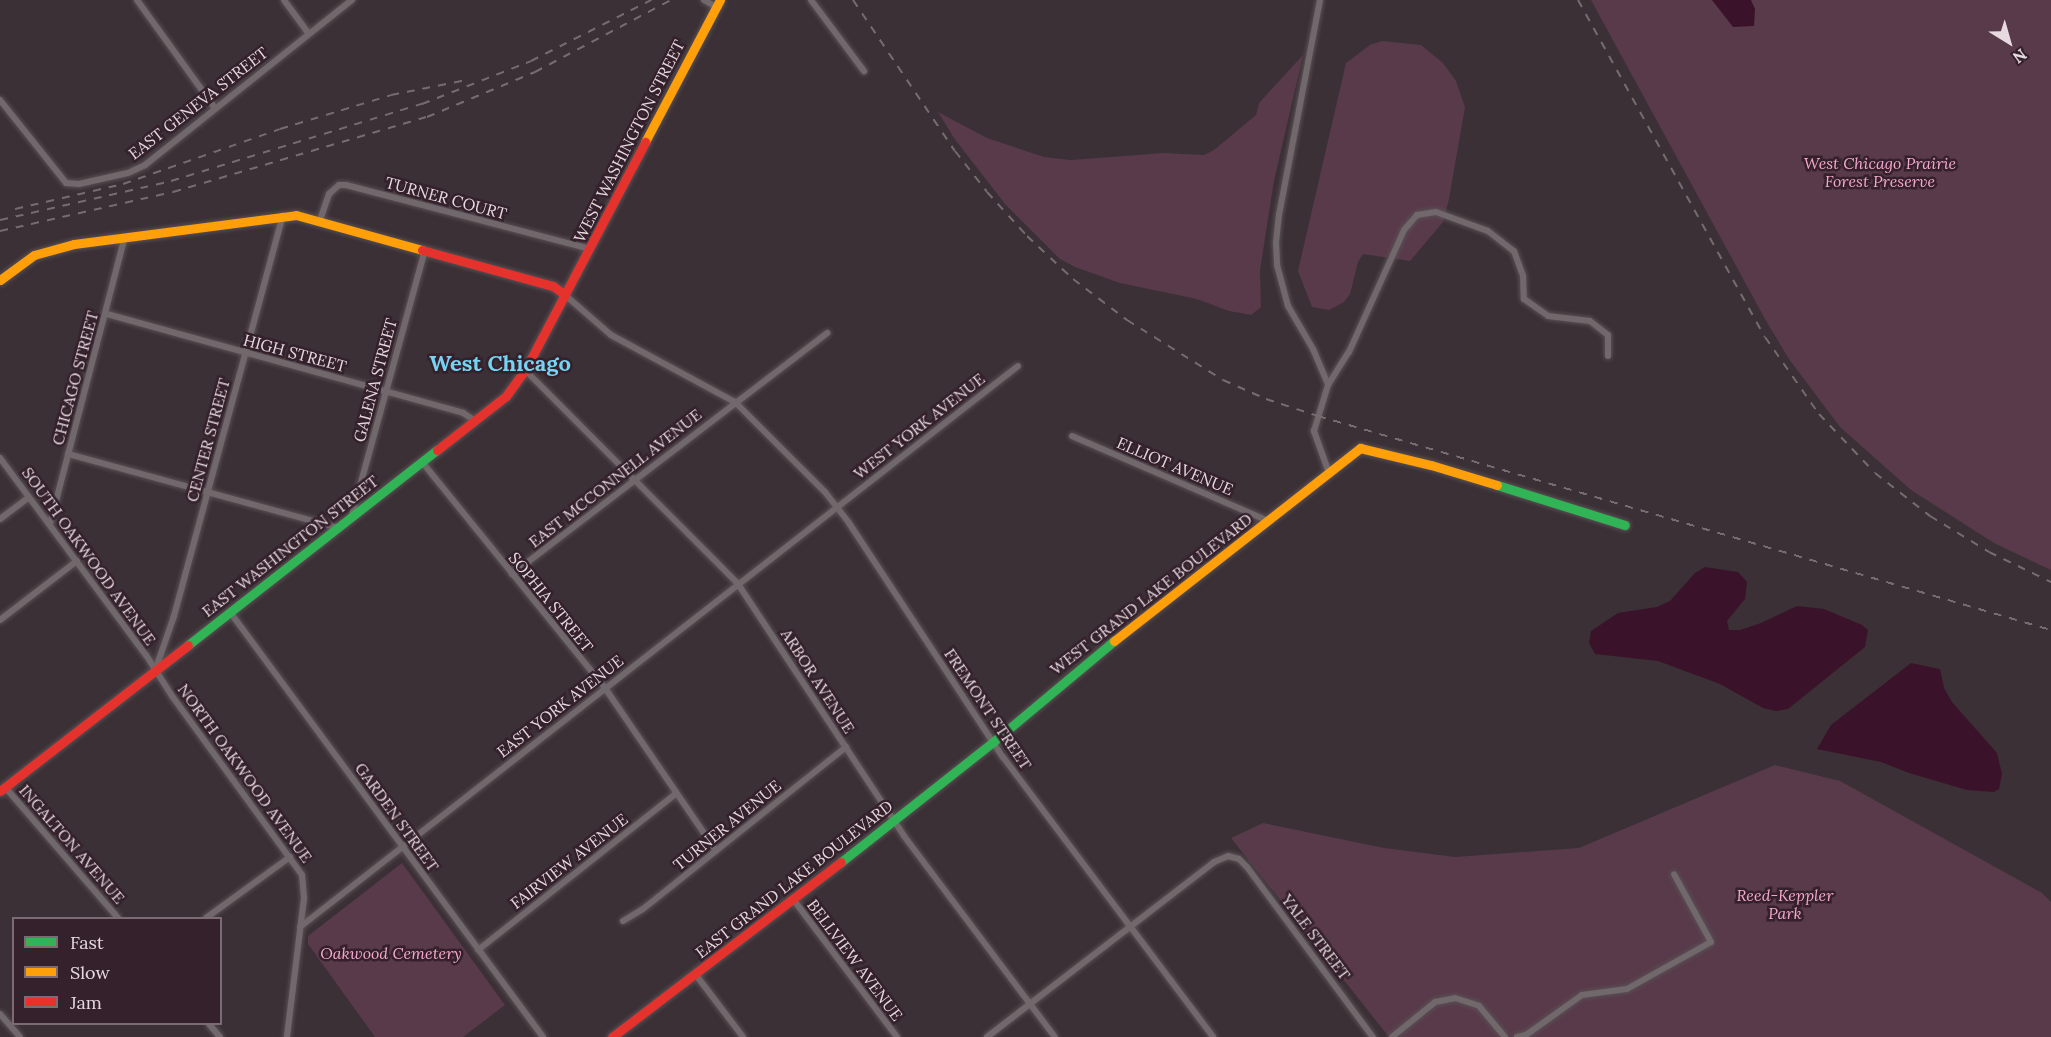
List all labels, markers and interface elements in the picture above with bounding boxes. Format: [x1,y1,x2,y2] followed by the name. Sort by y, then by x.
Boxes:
[1979,12,2039,72] north arrow
[569,37,689,245] street label: WEST WASHINGTON STREET
[125,43,271,163] street label: EAST GENEVA STREET
[2009,45,2031,68] text: N
[1804,153,1956,191] park label: West Chicago Prairie Forest Preserve
[383,173,509,223] street label: TURNER COURT
[48,309,102,447] street label: CHICAGO STREET
[349,316,401,444] street label: GALENA STREET
[241,330,349,376] street label: HIGH STREET
[429,351,571,377] district label: West Chicago
[850,369,988,483] street label: WEST YORK AVENUE
[182,376,234,504] street label: CENTER STREET
[525,405,705,551] street label: EAST MCCONNELL AVENUE
[1114,433,1236,499] street label: ELLIOT AVENUE
[18,463,160,649] street label: SOUTH OAKWOOD AVENUE
[198,471,382,621] street label: EAST WASHINGTON STREET
[1046,509,1256,679] street label: WEST GRAND LAKE BOULEVARD
[505,548,597,656] street label: SOPHIA STREET
[777,625,859,737] street label: ARBOR AVENUE
[940,645,1036,773] street label: FREMONT STREET
[493,651,627,761] street label: EAST YORK AVENUE
[174,680,316,866] street label: NORTH OAKWOOD AVENUE
[351,759,443,875] street label: GARDEN STREET
[669,776,785,874] street label: TURNER AVENUE
[15,781,129,907] street label: INGALTON AVENUE
[692,796,896,962] street label: EAST GRAND LAKE BOULEVARD
[507,809,631,913] street label: FAIRVIEW AVENUE
[1736,885,1834,923] park label: Reed-Keppler Park
[1277,890,1355,984] street label: YALE STREET
[803,896,907,1024] street label: BELLVIEW AVENUE
[12,917,222,1025] legend
[70,931,104,954] text: Fast
[320,943,462,963] park label: Oakwood Cemetery
[70,961,110,984] text: Slow
[70,991,102,1014] text: Jam

